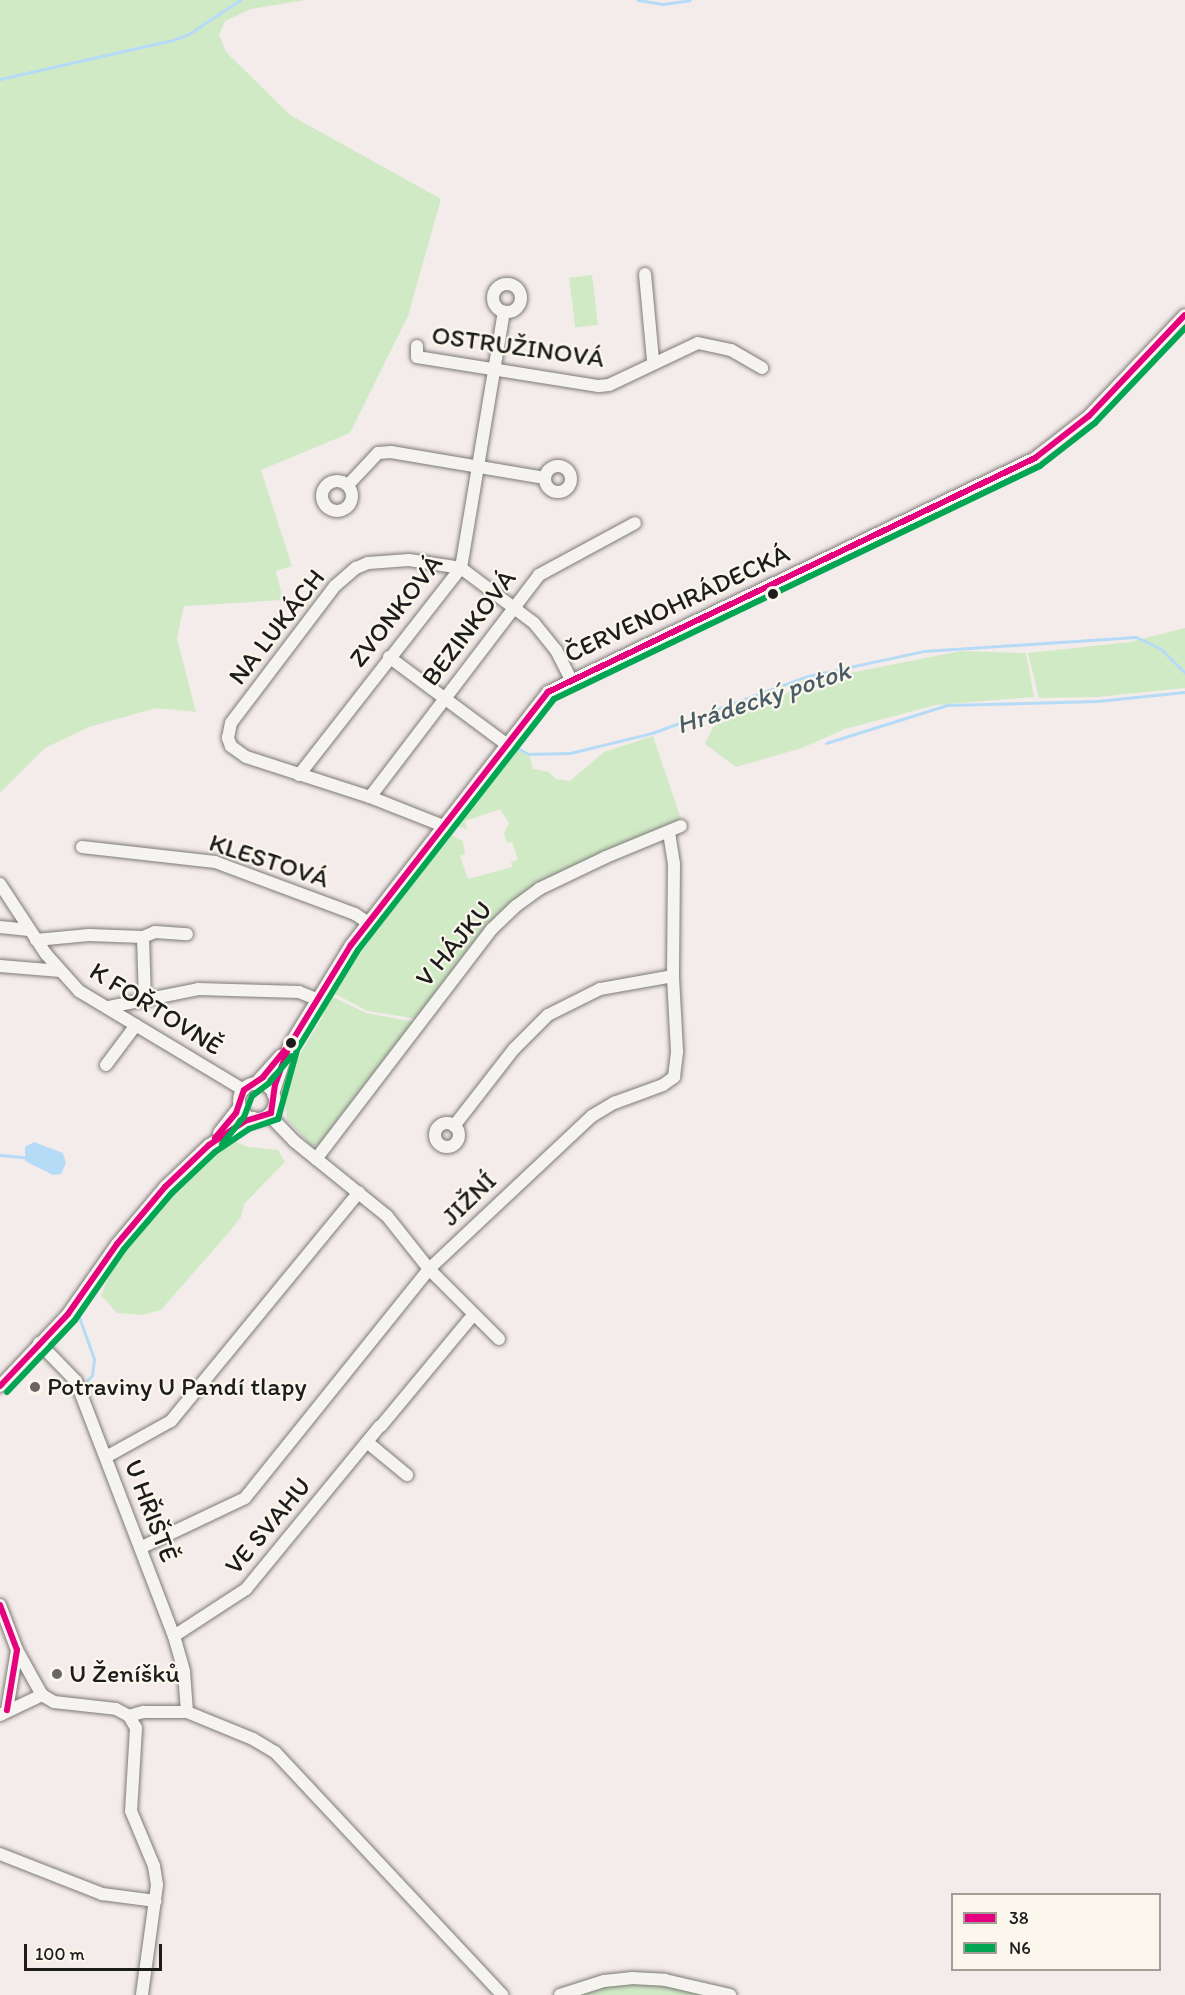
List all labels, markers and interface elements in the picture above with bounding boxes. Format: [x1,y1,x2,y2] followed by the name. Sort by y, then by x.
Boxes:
[430,319,606,375] street label: OSTRUŽINOVÁ
[559,538,795,670] street label: ČERVENOHRÁDECKÁ
[343,549,449,673] street label: ZVONKOVÁ
[222,563,332,691] street label: NA LUKÁCH
[415,564,523,692] street label: BEZINKOVÁ
[767,588,779,600] unlabelled marker
[671,653,855,741] water label: Hrádecký potok
[205,827,333,895] street label: KLESTOVÁ
[409,895,499,993] street label: V HÁJKU
[84,956,228,1062] street label: K FOŘTOVNĚ
[285,1037,297,1049] unlabelled marker
[435,1165,503,1233] street label: JIŽNÍ
[47,1371,306,1403] place label: Potraviny U Pandí tlapy
[28,1380,42,1394] marker: Potraviny U Pandí tlapy
[117,1454,185,1568] street label: U HŘIŠTĚ
[218,1471,318,1581] street label: VE SVAHU
[69,1658,180,1690] place label: U Ženíšků
[50,1667,64,1681] marker: U Ženíšků
[951,1893,1161,1971] legend
[1009,1907,1029,1929] text: 38
[27,1932,165,1970] scale bar
[1009,1937,1031,1959] text: N6
[35,1943,85,1965] text: 100 m

